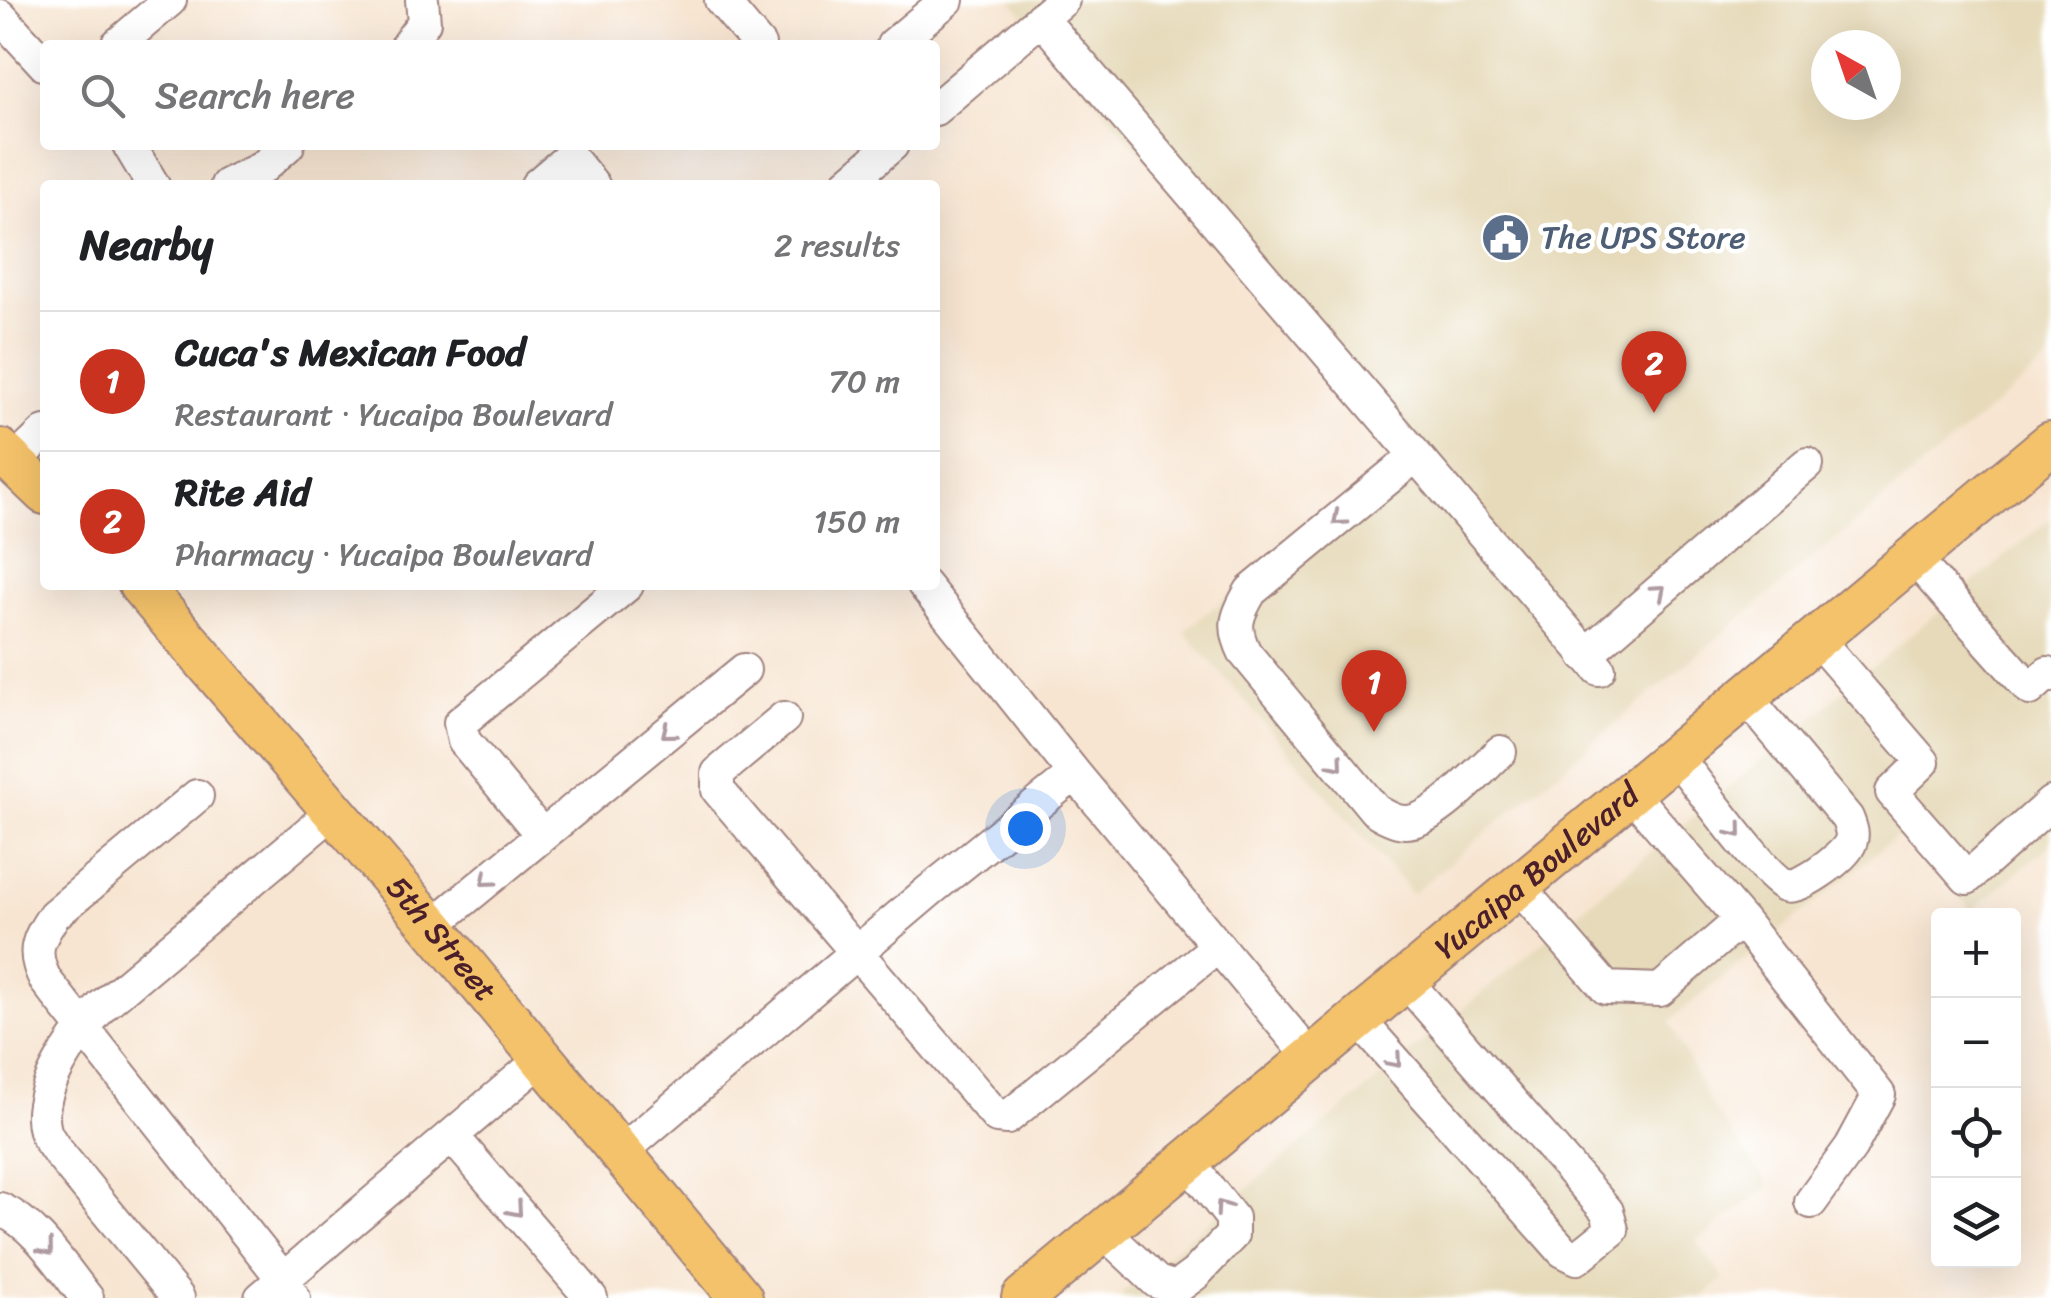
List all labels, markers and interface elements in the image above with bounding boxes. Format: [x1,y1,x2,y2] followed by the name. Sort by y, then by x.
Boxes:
[1811,30,1901,120] north arrow
[40,40,940,150] search box
[155,62,355,129] text: Search here
[75,68,130,123] icon: search
[80,208,213,282] text: Nearby
[1541,209,1746,266] place label: The UPS Store
[1480,211,1532,263] public building icon: The UPS Store
[774,217,900,274] text: 2 results
[175,319,525,386] text: Cuca's Mexican Food
[1622,330,1686,413] pin: 2
[106,353,119,410] text: 1
[829,353,900,410] text: 70 m
[175,386,612,443] text: Restaurant · Yucaipa Boulevard
[175,459,310,526] text: Rite Aid
[103,493,122,550] text: 2
[814,493,900,550] text: 150 m
[1332,507,1350,525] one-way arrow
[175,526,592,583] text: Pharmacy · Yucaipa Boulevard
[1647,585,1666,603] one-way arrow
[1342,650,1406,732] pin: 1
[662,720,680,738] one-way arrow
[1325,752,1343,770] one-way arrow
[1421,767,1654,974] street label: Yucaipa Boulevard
[1000,803,1051,854] your location
[1724,820,1742,838] one-way arrow
[371,862,512,1015] street label: 5th Street
[481,869,499,887] one-way arrow
[1931,908,2021,1268] map controls
[1931,908,2021,998] button: +
[1931,998,2021,1088] button: −
[1383,1049,1401,1068] one-way arrow
[1931,1088,2021,1178] button: locate
[1931,1178,2021,1268] button: layers
[504,1198,522,1217] one-way arrow
[1216,1200,1234,1218] one-way arrow
[35,1238,53,1256] one-way arrow

